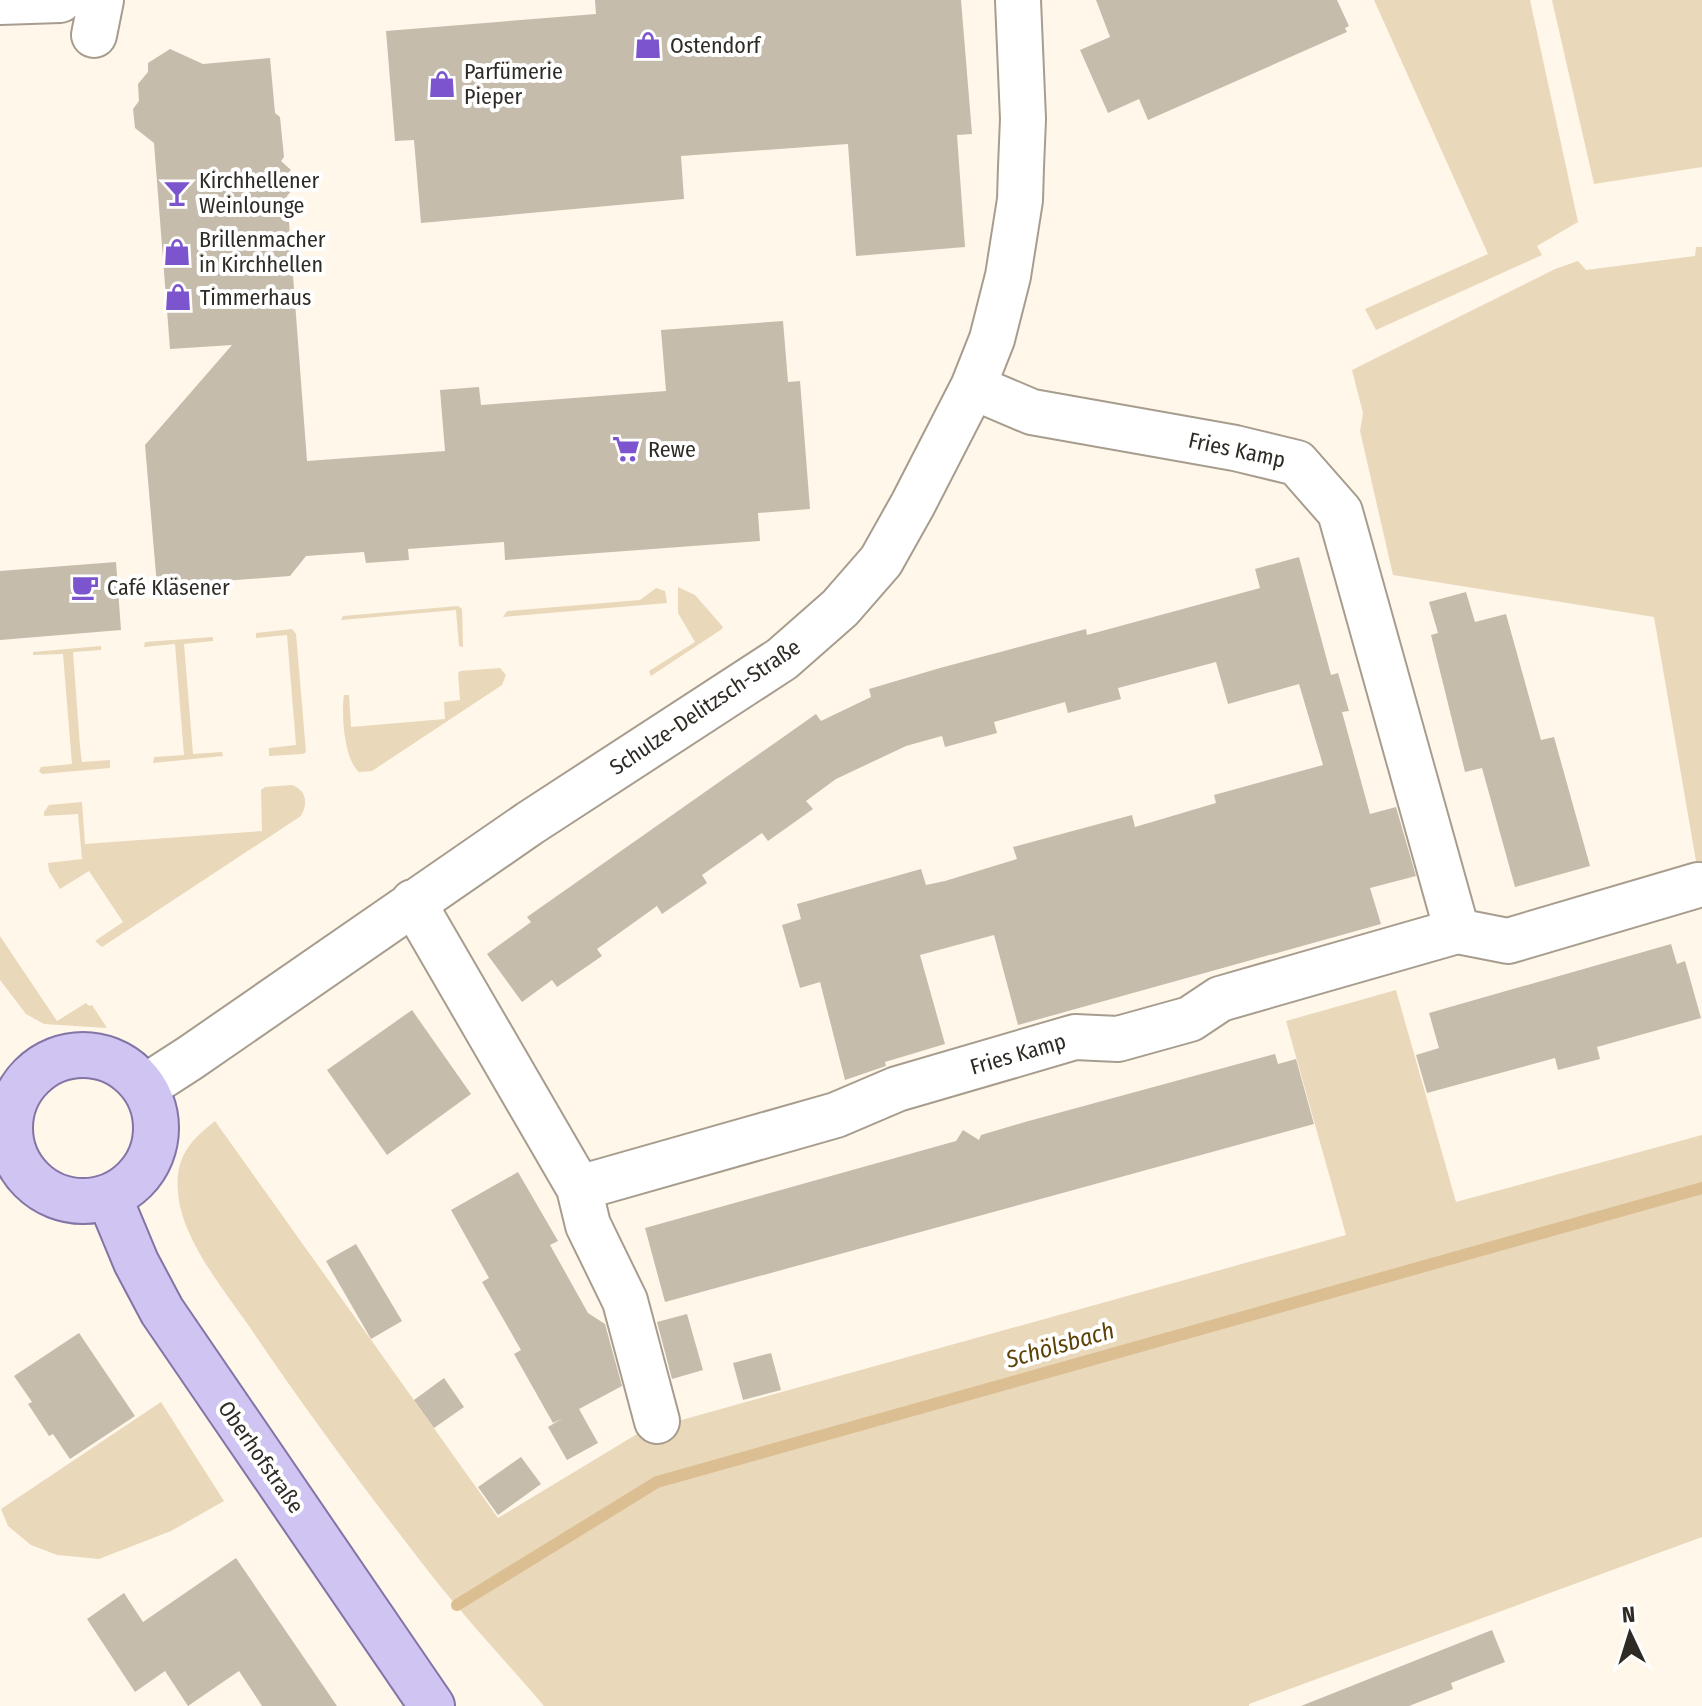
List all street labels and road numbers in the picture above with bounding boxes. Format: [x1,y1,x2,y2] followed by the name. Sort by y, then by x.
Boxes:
[1186,427,1288,473] street label: Fries Kamp
[605,633,805,781] street label: Schulze-Delitzsch-Straße
[967,1027,1069,1081] street label: Fries Kamp
[212,1396,310,1518] street label: Oberhofstraße

